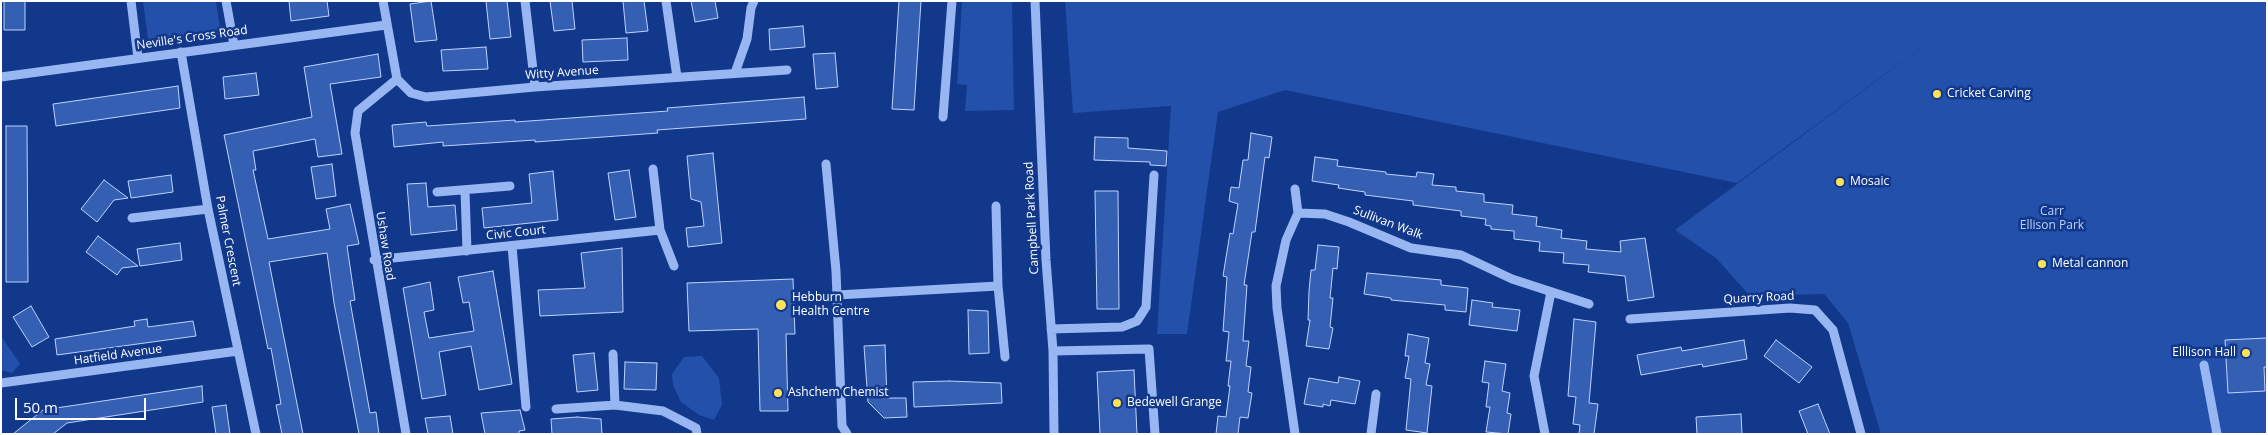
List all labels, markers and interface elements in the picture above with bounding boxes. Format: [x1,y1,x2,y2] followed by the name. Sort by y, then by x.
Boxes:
[136,23,248,53] street label: Neville's Cross Road
[525,63,599,83] street label: Witty Avenue
[1947,87,2031,101] place label: Cricket Carving
[1931,88,1943,100] marker: Cricket Carving
[1022,161,1042,275] street label: Campbell Park Road
[1850,175,1889,189] place label: Mosaic
[1834,176,1846,188] marker: Mosaic
[212,195,244,287] street label: Palmer Crescent
[1351,203,1425,243] street label: Sullivan Walk
[2020,205,2084,233] park label: Carr Ellison Park
[372,211,398,281] street label: Ushaw Road
[486,223,546,243] street label: Civic Court
[2052,257,2128,271] place label: Metal cannon
[2036,258,2048,270] marker: Metal cannon
[1723,289,1795,307] street label: Quarry Road
[792,291,870,319] place label: Hebburn Health Centre
[774,298,788,312] marker: Hebburn Health Centre
[73,342,163,368] street label: Hatfield Avenue
[2172,346,2236,360] place label: Elllison Hall
[2240,347,2252,359] marker: Elllison Hall
[788,386,889,400] place label: Ashchem Chemist
[772,387,784,399] marker: Ashchem Chemist
[18,388,149,420] scale bar
[1127,396,1222,410] place label: Bedewell Grange
[23,397,58,417] text: 50 m
[1111,397,1123,409] marker: Bedewell Grange

